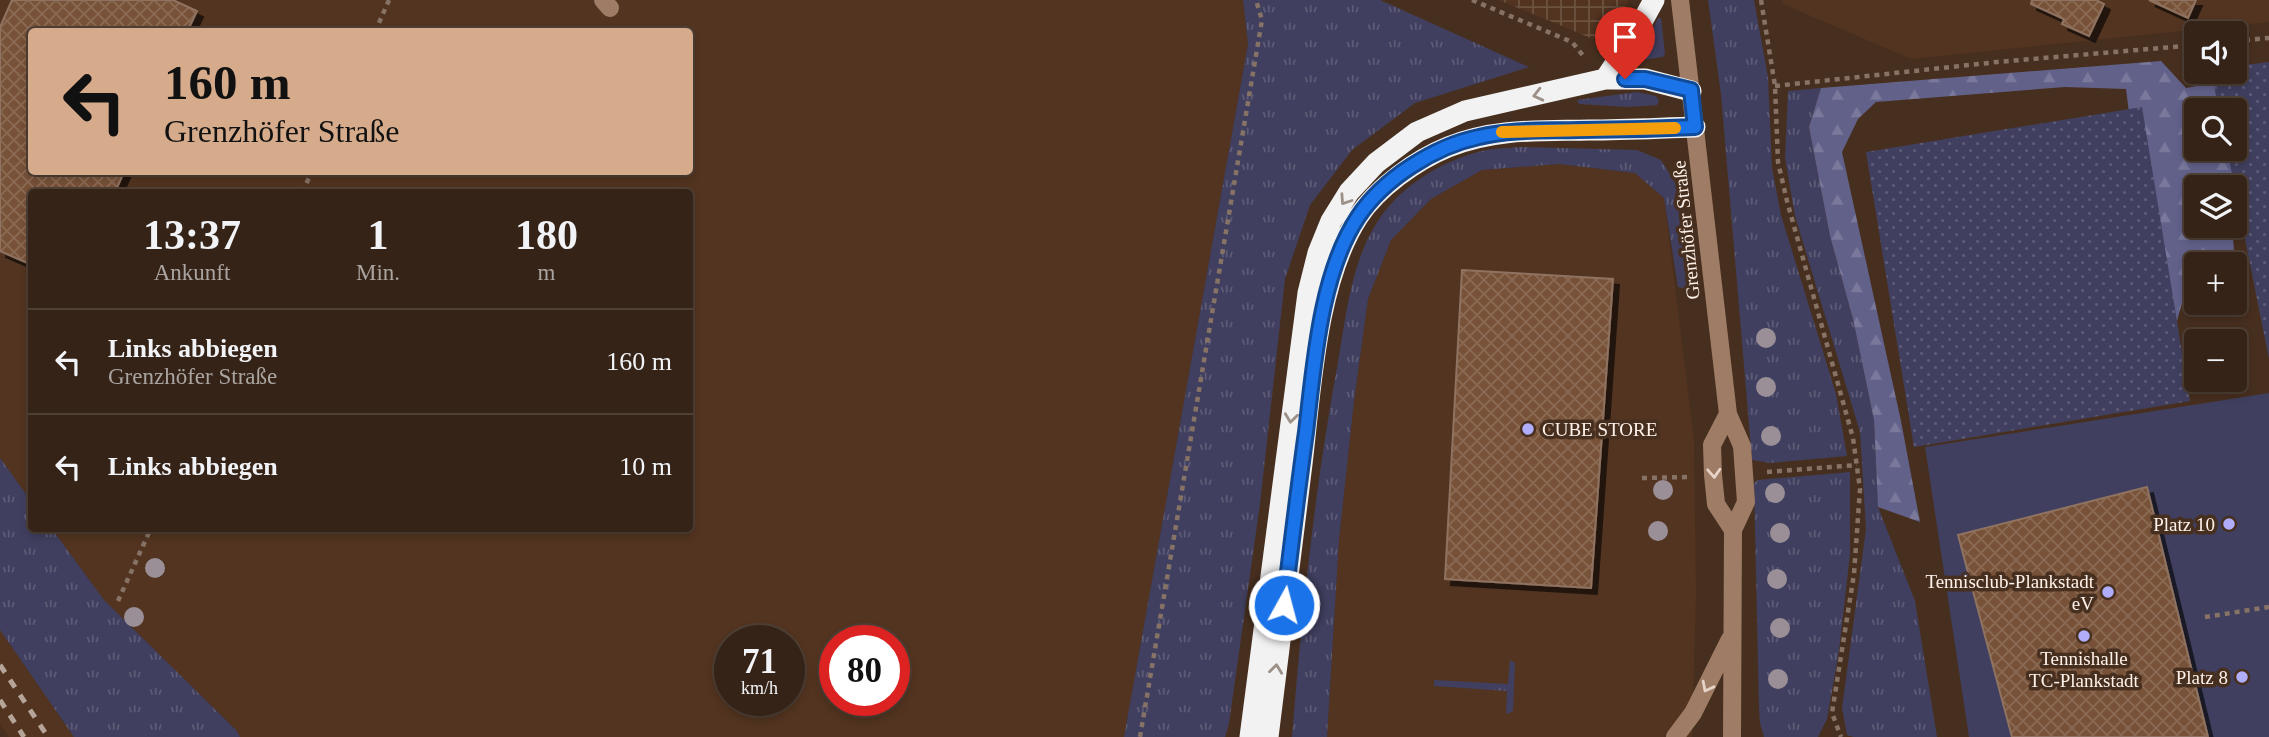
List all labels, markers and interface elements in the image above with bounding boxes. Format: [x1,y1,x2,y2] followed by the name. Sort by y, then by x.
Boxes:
[1595,7,1655,79] pin
[1606,18,1644,56] icon: arrive
[2184,21,2247,392] map controls
[2184,21,2247,84] button: sound
[164,55,291,110] text: 160 m
[49,56,140,147] icon: left
[1533,87,1545,101] one-way arrow
[2184,98,2247,161] button: search
[164,113,399,149] text: Grenzhöfer Straße
[1668,159,1704,301] street label: Grenzhöfer Straße
[2184,175,2247,238] button: layers
[1340,192,1353,205] one-way arrow
[143,212,241,258] text: 13:37
[367,212,388,258] text: 1
[515,212,578,258] text: 180
[2184,252,2247,315] button: +
[154,260,230,285] text: Ankunft
[356,260,400,285] text: Min.
[538,260,555,285] text: m
[2184,329,2247,392] button: −
[108,334,278,363] text: Links abbiegen
[49,343,87,381] icon: left
[606,347,672,376] text: 160 m
[108,364,277,389] text: Grenzhöfer Straße
[1283,413,1298,424] one-way arrow
[1542,419,1657,440] place label: CUBE STORE
[1520,421,1536,437] marker: CUBE STORE
[49,448,87,486] icon: left
[108,452,278,481] text: Links abbiegen
[619,452,672,481] text: 10 m
[1706,468,1721,479] one-way arrow
[2153,514,2215,535] place label: Platz 10
[2221,516,2237,532] marker: Platz 10
[1247,568,1321,642] position arrow
[1925,571,2095,614] place label: Tennisclub-Plankstadt eV
[2100,584,2116,600] marker: Tennisclub-Plankstadt eV
[819,625,910,716] speed limit sign: 80
[2076,628,2092,644] marker: Tennishalle TC-Plankstadt
[742,642,777,681] text: 71
[2029,648,2140,691] place label: Tennishalle TC-Plankstadt
[1269,663,1284,675] one-way arrow
[2176,667,2228,688] place label: Platz 8
[2234,669,2250,685] marker: Platz 8
[741,678,778,698] text: km/h
[1701,680,1715,692] one-way arrow

